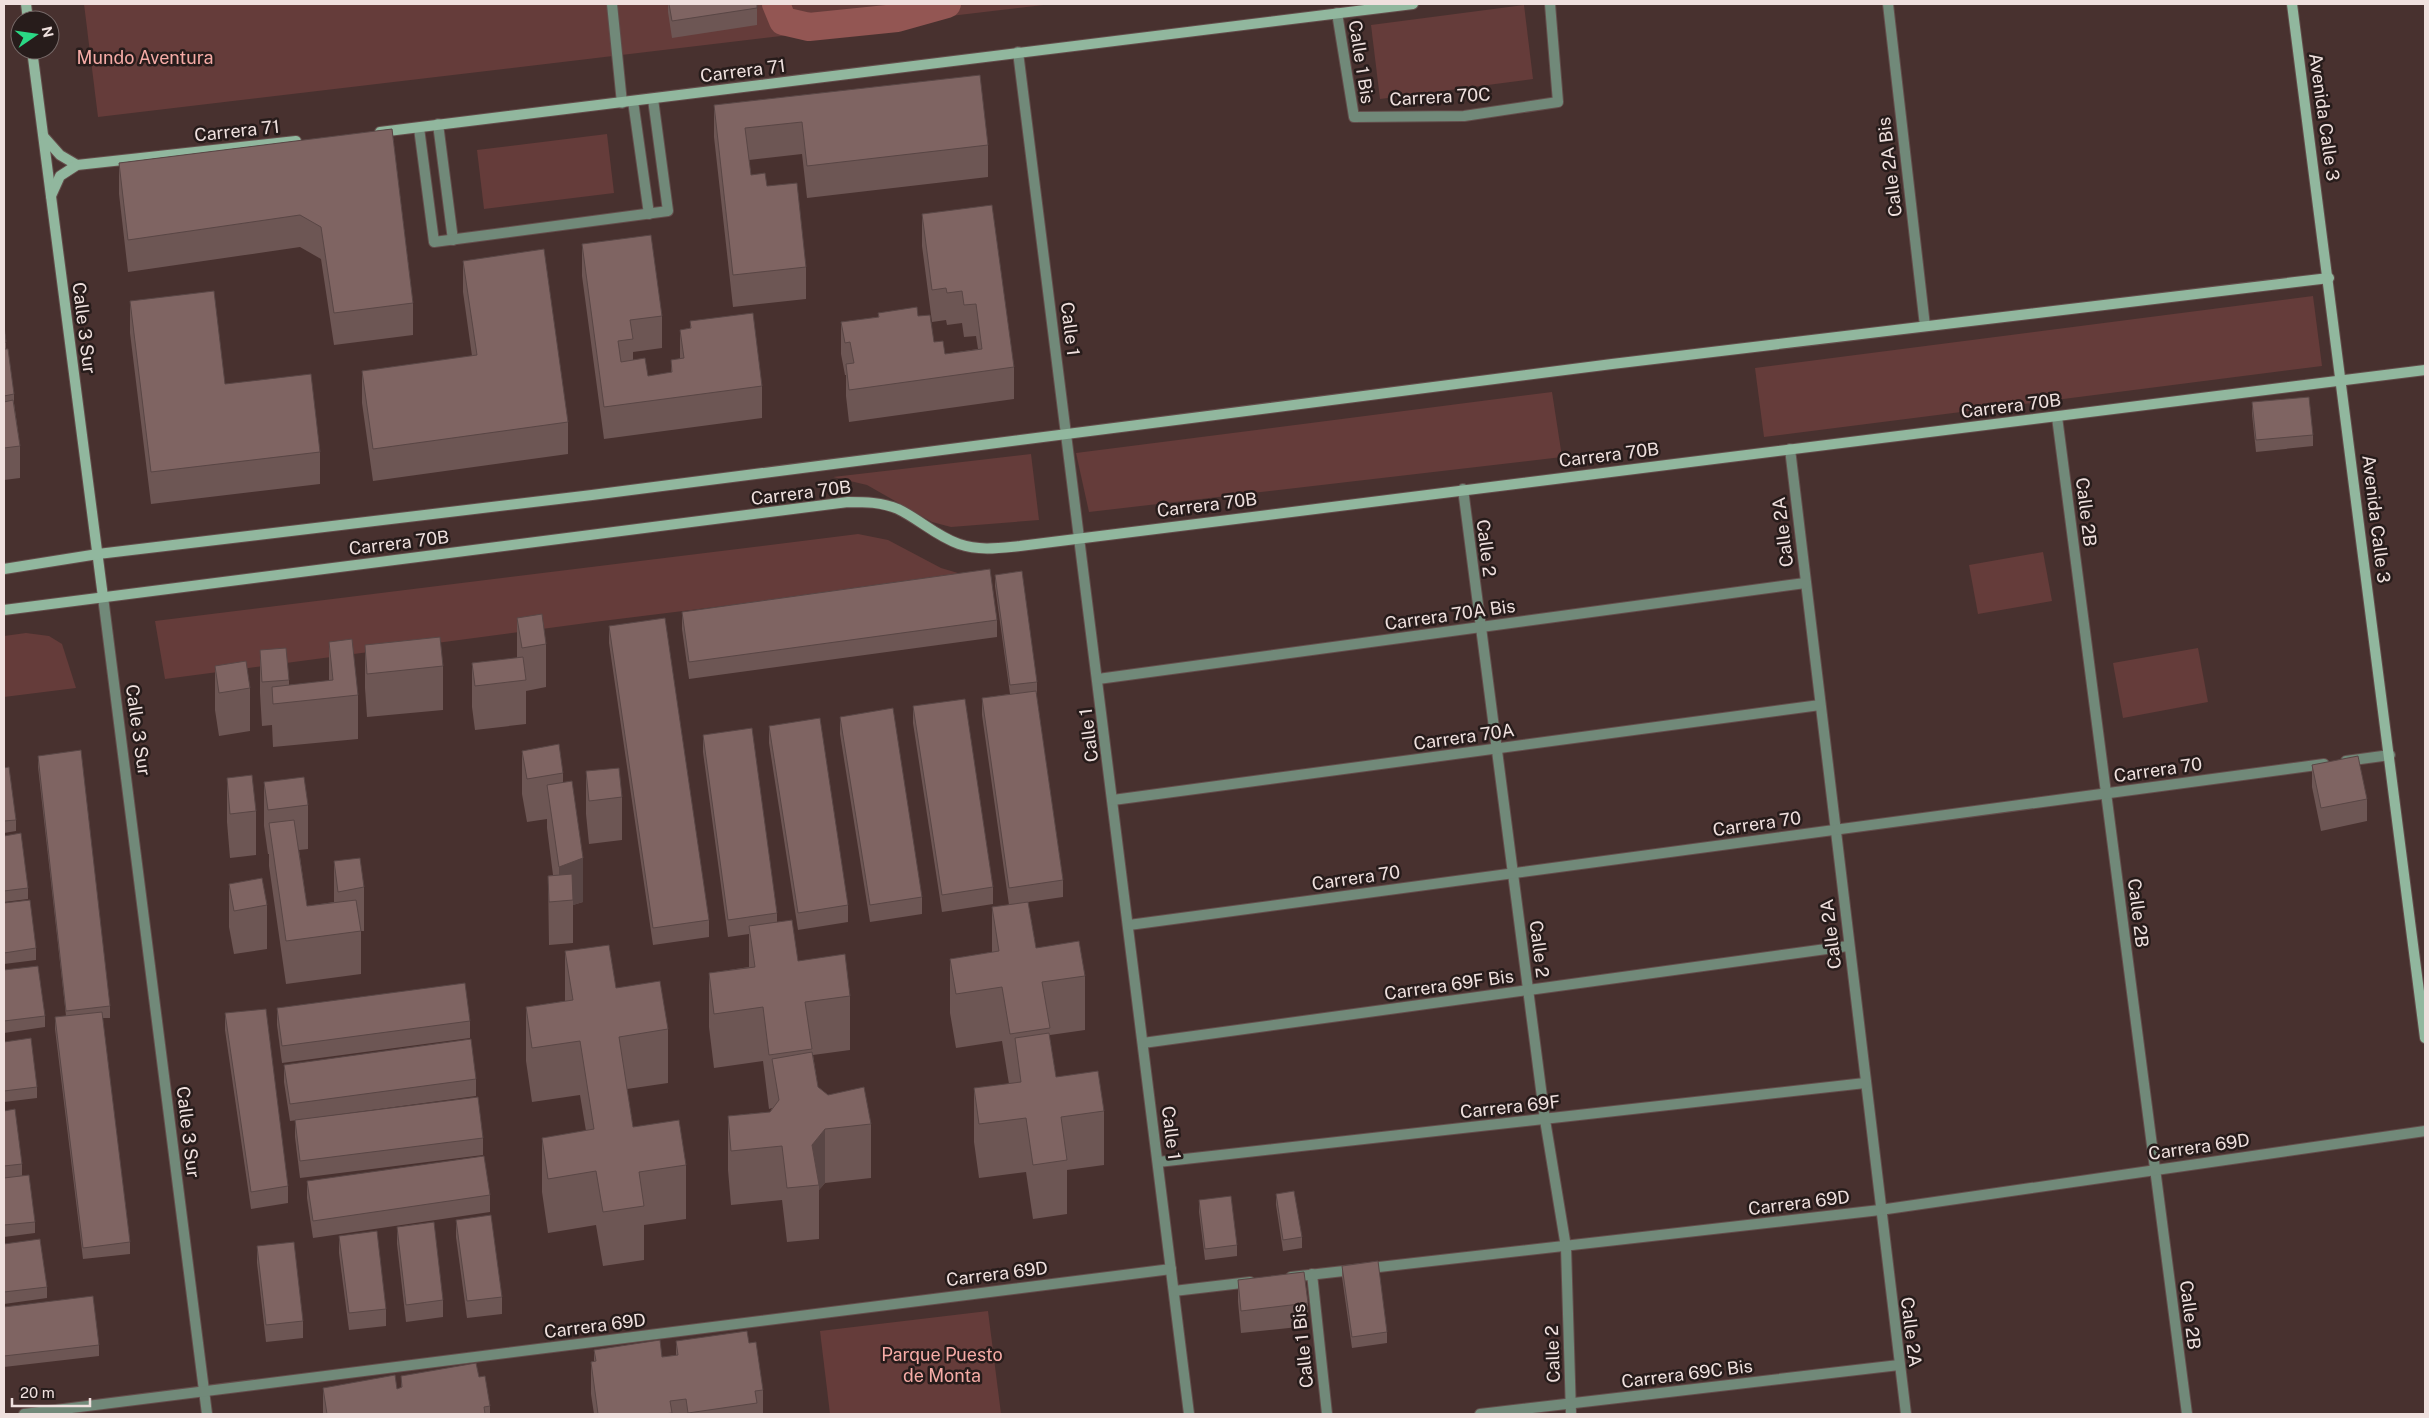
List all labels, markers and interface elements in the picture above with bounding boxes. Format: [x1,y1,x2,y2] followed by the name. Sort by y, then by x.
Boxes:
[10,10,60,60] north arrow
[1345,19,1378,105] street label: Calle 1 Bis
[39,25,57,39] text: N
[77,47,214,68] park label: Mundo Aventura
[2305,52,2344,182] street label: Avenida Calle 3
[699,55,787,86] street label: Carrera 71
[1389,83,1491,110] street label: Carrera 70C
[193,116,281,145] street label: Carrera 71
[1873,116,1906,218] street label: Calle 2A Bis
[68,281,101,375] street label: Calle 3 Sur
[1057,301,1084,357] street label: Calle 1
[1960,389,2062,422] street label: Carrera 70B
[1558,438,1660,471] street label: Carrera 70B
[2358,454,2395,584] street label: Avenida Calle 3
[750,476,852,509] street label: Carrera 70B
[2072,476,2101,548] street label: Calle 2B
[1156,488,1258,521] street label: Carrera 70B
[1768,496,1797,568] street label: Calle 2A
[1473,518,1500,578] street label: Calle 2
[348,526,450,559] street label: Carrera 70B
[1383,595,1517,634] street label: Carrera 70A Bis
[122,683,155,777] street label: Calle 3 Sur
[1075,707,1102,763] street label: Calle 1
[1412,719,1516,754] street label: Carrera 70A
[2112,753,2203,786] street label: Carrera 70
[1711,807,1802,840] street label: Carrera 70
[1310,861,1401,894] street label: Carrera 70
[2124,877,2153,949] street label: Calle 2B
[1816,898,1845,970] street label: Calle 2A
[1526,919,1553,979] street label: Calle 2
[1383,965,1515,1004] street label: Carrera 69F Bis
[172,1085,205,1179] street label: Calle 3 Sur
[1459,1091,1561,1122] street label: Carrera 69F
[1158,1105,1185,1161] street label: Calle 1
[2147,1129,2251,1164] street label: Carrera 69D
[1747,1186,1851,1219] street label: Carrera 69D
[945,1257,1049,1290] street label: Carrera 69D
[2176,1279,2205,1351] street label: Calle 2B
[1897,1296,1926,1368] street label: Calle 2A
[1288,1303,1317,1389] street label: Calle 1 Bis
[543,1309,647,1342] street label: Carrera 69D
[1541,1325,1564,1383] street label: Calle 2
[881,1344,1003,1386] park label: Parque Puesto de Monta
[1620,1355,1754,1392] street label: Carrera 69C Bis
[12,1376,90,1408] scale bar
[20,1384,55,1401] text: 20 m

